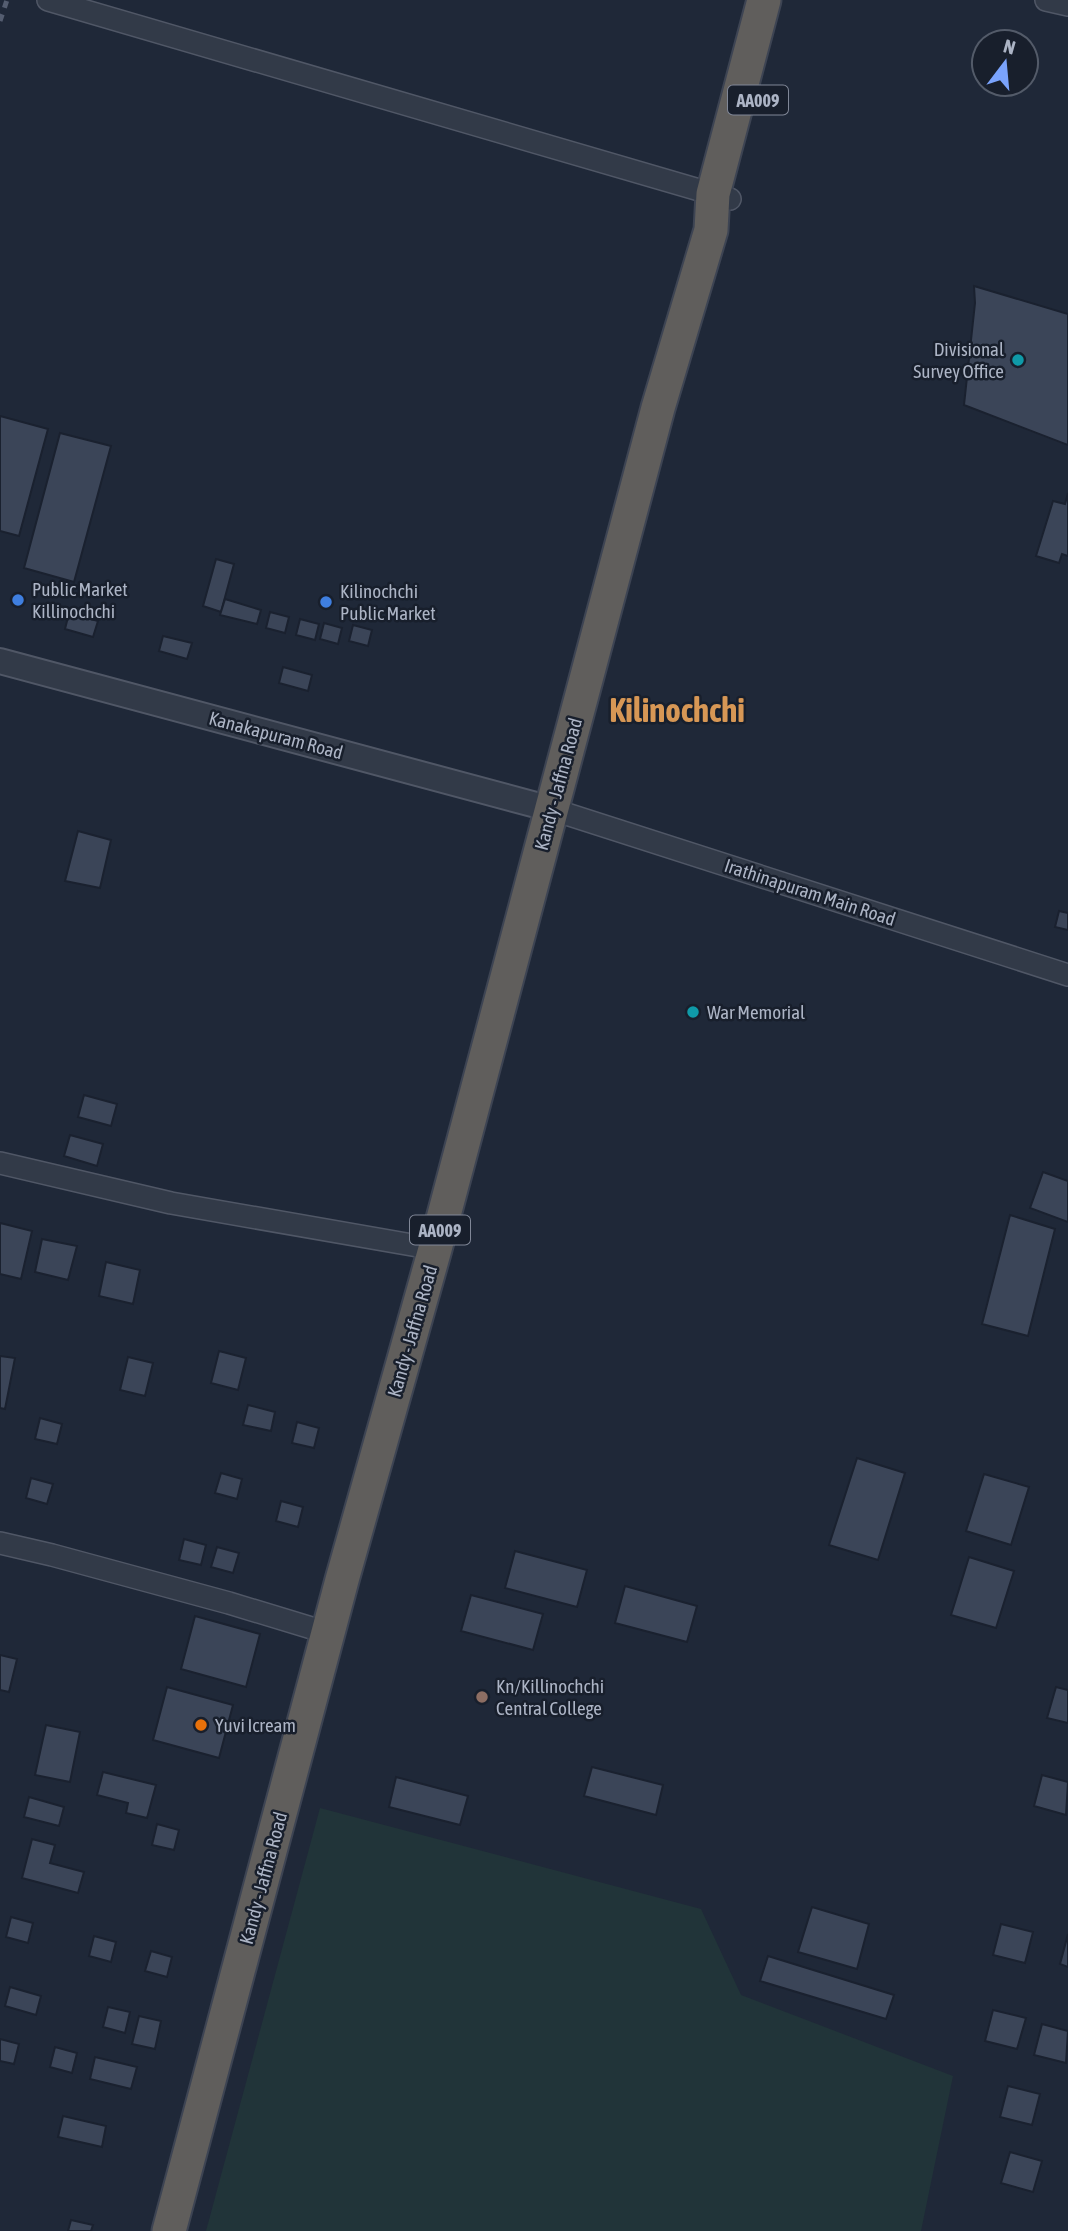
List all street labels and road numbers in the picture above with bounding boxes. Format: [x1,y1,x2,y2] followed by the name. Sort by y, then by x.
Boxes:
[728,86,788,114] road number: AA009
[207,707,345,763] street label: Kanakapuram Road
[530,716,586,852] street label: Kandy - Jaffna Road
[722,854,898,930] street label: Irathinapuram Main Road
[410,1216,470,1245] road number: AA009
[383,1263,441,1399] street label: Kandy - Jaffna Road
[235,1810,291,1946] street label: Kandy - Jaffna Road

